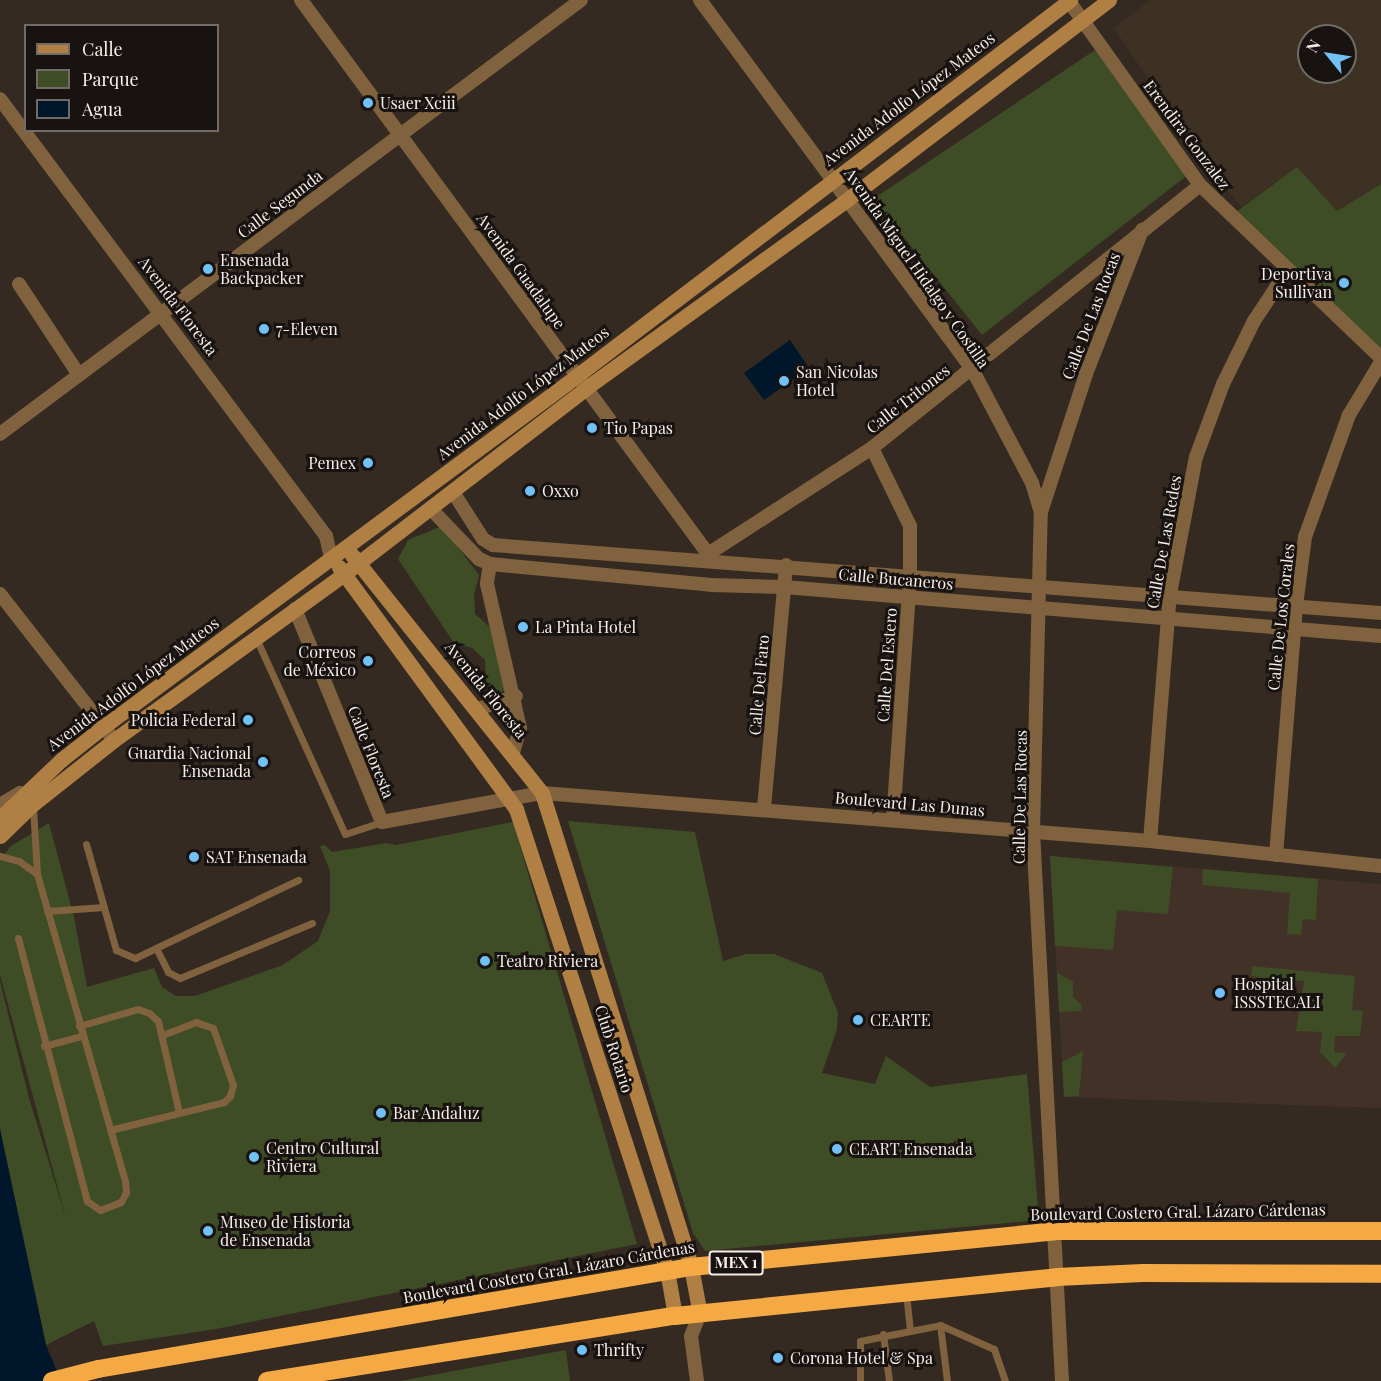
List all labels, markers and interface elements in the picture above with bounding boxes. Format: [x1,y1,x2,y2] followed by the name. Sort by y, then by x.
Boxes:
[24,24,219,132] legend
[1297,24,1357,84] north arrow
[819,28,999,170] street label: Avenida Adolfo López Mateos
[1301,35,1325,56] text: N
[82,37,123,61] text: Calle
[82,67,139,91] text: Parque
[1139,76,1235,194] street label: Erendira Gonzalez
[380,93,456,113] place label: Usaer Xciii
[361,96,375,110] marker: Usaer Xciii
[82,97,122,121] text: Agua
[840,164,994,372] street label: Avenida Miguel Hidalgo y Costilla
[234,166,326,242] street label: Calle Segunda
[473,209,569,333] street label: Avenida Guadalupe
[220,250,303,288] place label: Ensenada Backpacker
[1058,250,1124,382] street label: Calle De Las Rocas
[134,253,222,359] street label: Avenida Floresta
[201,262,215,276] marker: Ensenada Backpacker
[1261,264,1332,302] place label: Deportiva Sullivan
[1337,276,1351,290] marker: Deportiva Sullivan
[276,319,338,339] place label: 7-Eleven
[257,322,271,336] marker: 7-Eleven
[433,322,613,464] street label: Avenida Adolfo López Mateos
[862,360,954,438] street label: Calle Tritones
[796,362,878,400] place label: San Nicolas Hotel
[777,374,791,388] marker: San Nicolas Hotel
[604,418,673,438] place label: Tio Papas
[585,421,599,435] marker: Tio Papas
[308,453,356,473] place label: Pemex
[361,456,375,470] marker: Pemex
[1143,474,1185,610] street label: Calle De Las Redes
[542,481,579,501] place label: Oxxo
[523,484,537,498] marker: Oxxo
[1264,543,1298,691] street label: Calle De Los Corales
[838,564,954,594] street label: Calle Bucaneros
[873,607,901,723] street label: Calle Del Estero
[43,613,223,755] street label: Avenida Adolfo López Mateos
[535,617,637,637] place label: La Pinta Hotel
[516,620,530,634] marker: La Pinta Hotel
[745,634,773,736] street label: Calle Del Faro
[441,638,531,742] street label: Avenida Floresta
[284,642,356,680] place label: Correos de México
[361,654,375,668] marker: Correos de México
[344,703,398,801] street label: Calle Floresta
[131,710,236,730] place label: Policia Federal
[241,713,255,727] marker: Policia Federal
[1009,730,1031,864] street label: Calle De Las Rocas
[127,743,251,781] place label: Guardia Nacional Ensenada
[256,755,270,769] marker: Guardia Nacional Ensenada
[834,788,986,820] street label: Boulevard Las Dunas
[206,847,307,867] place label: SAT Ensenada
[187,850,201,864] marker: SAT Ensenada
[497,951,598,971] place label: Teatro Riviera
[478,954,492,968] marker: Teatro Riviera
[1234,974,1321,1012] place label: Hospital ISSSTECALI
[1211,984,1229,1002] marker: Hospital ISSSTECALI
[591,1003,637,1095] street label: Club Rotario
[870,1010,930,1030] place label: CEARTE
[851,1013,865,1027] marker: CEARTE
[393,1103,480,1123] place label: Bar Andaluz
[374,1106,388,1120] marker: Bar Andaluz
[266,1138,379,1176] place label: Centro Cultural Riviera
[849,1139,973,1159] place label: CEART Ensenada
[830,1142,844,1156] marker: CEART Ensenada
[247,1150,261,1164] marker: Centro Cultural Riviera
[1030,1200,1326,1224] street label: Boulevard Costero Gral. Lázaro Cárdenas
[220,1212,351,1250] place label: Museo de Historia de Ensenada
[201,1224,215,1238] marker: Museo de Historia de Ensenada
[402,1237,696,1307] street label: Boulevard Costero Gral. Lázaro Cárdenas
[708,1251,764,1275] road number: MEX 1
[594,1340,644,1360] place label: Thrifty
[575,1343,589,1357] marker: Thrifty
[790,1348,933,1368] place label: Corona Hotel & Spa
[771,1351,785,1365] marker: Corona Hotel & Spa

